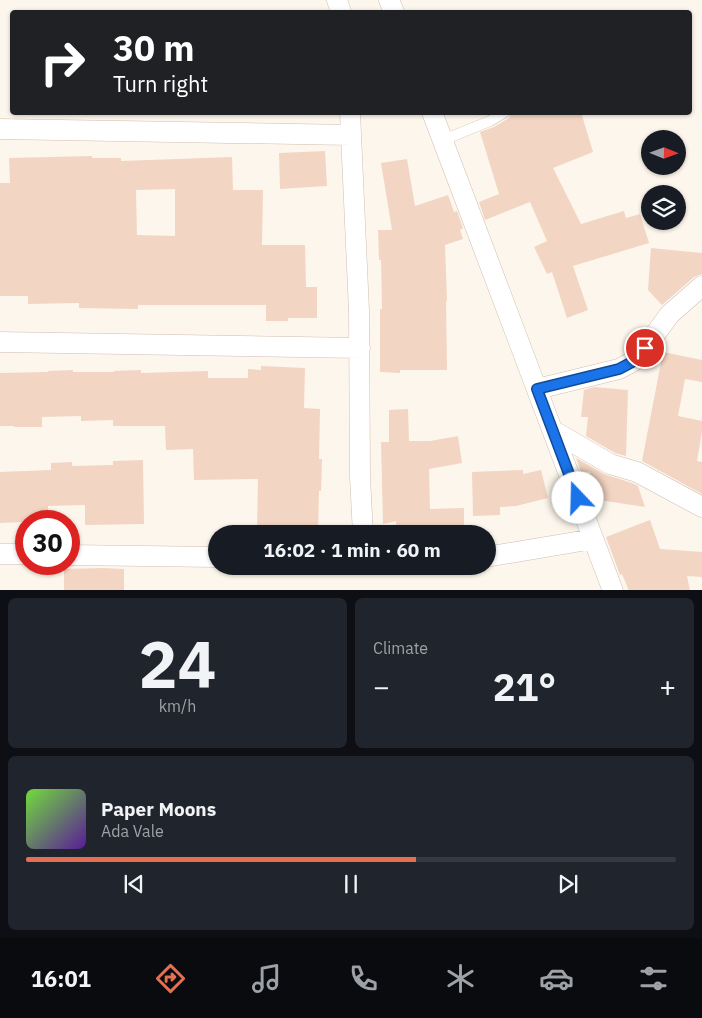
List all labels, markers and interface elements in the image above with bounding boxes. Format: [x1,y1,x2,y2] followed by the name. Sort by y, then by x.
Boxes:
[113,25,195,71] text: 30 m
[30,30,95,95] icon: right
[113,69,208,98] text: Turn right
[641,130,686,175] north arrow
[641,130,686,230] map controls
[641,185,686,230] button: layers
[624,327,666,369] pin
[631,334,659,362] icon: arrive
[551,471,603,523] position arrow
[15,510,80,575] speed limit sign: 30
[263,538,441,562] text: 16:02 · 1 min · 60 m
[138,621,217,706] text: 24
[373,638,428,658] text: Climate
[493,662,556,711] text: 21°
[373,668,390,705] text: −
[659,668,676,705] text: +
[159,696,196,716] text: km/h
[101,797,216,821] text: Paper Moons
[101,821,164,841] text: Ada Vale
[120,870,148,898] icon: previous
[337,870,365,898] icon: pause
[554,870,582,898] icon: next
[153,961,188,996] icon: directions
[249,961,284,996] icon: music
[346,961,381,996] icon: phone
[443,961,478,996] icon: climate
[539,961,574,996] icon: car
[636,961,671,996] icon: filters
[31,964,91,993] text: 16:01

